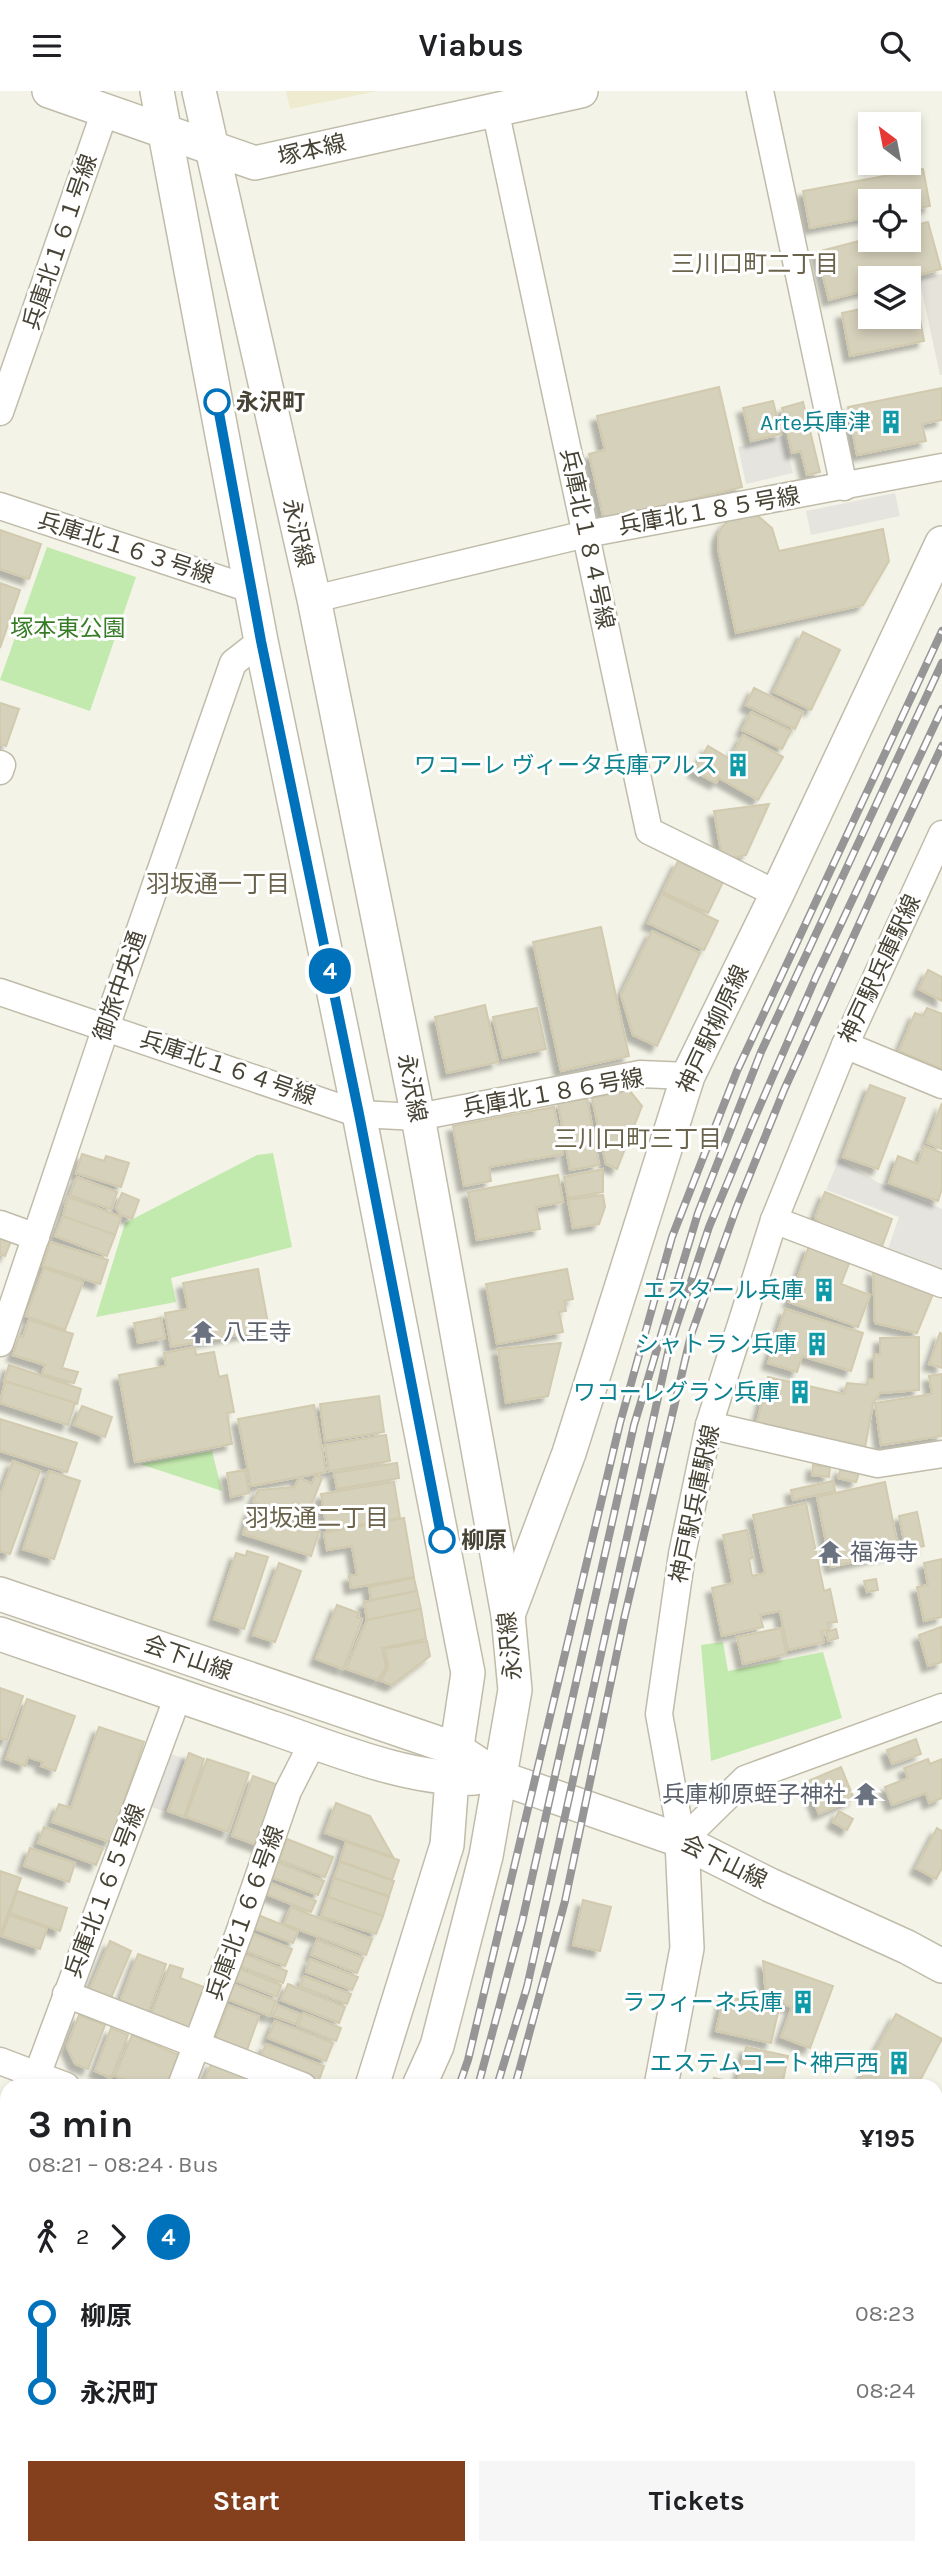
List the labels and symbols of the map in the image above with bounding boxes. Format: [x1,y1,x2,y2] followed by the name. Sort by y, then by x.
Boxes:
[858,112,920,175] north arrow
[275,129,349,171] street label: 塚本線
[17,151,103,333] street label: 兵庫北１６１号線
[671,250,839,278] district label: 三川口町二丁目
[204,389,230,415] marker: 永沢町
[236,389,305,416] place label: 永沢町
[877,408,905,436] building icon: Arte兵庫津
[760,409,871,436] place label: Arte兵庫津
[555,446,619,632] street label: 兵庫北１８４号線
[616,482,802,540] street label: 兵庫北１８５号線
[277,496,319,570] street label: 永沢線
[34,507,218,589] street label: 兵庫北１６３号線
[11,615,126,642] park label: 塚本東公園
[724,751,752,779] building icon: ワコーレ ヴィータ兵庫アルス
[414,752,718,779] place label: ワコーレ ヴィータ兵庫アルス
[146,870,290,898] district label: 羽坂通一丁目
[834,890,926,1048] street label: 神戸駅兵庫駅線
[89,927,151,1045] street label: 御旅中央通
[307,948,353,994] line badge: 4
[672,961,754,1097] street label: 神戸駅柳原線
[137,1025,319,1111] street label: 兵庫北１６４号線
[392,1052,432,1124] street label: 永沢線
[460,1064,646,1122] street label: 兵庫北１８６号線
[554,1125,722,1153] district label: 三川口町三丁目
[810,1276,838,1304] building icon: エスタール兵庫
[643,1277,804,1304] place label: エスタール兵庫
[189,1318,217,1346] temple icon: 八王寺
[223,1319,292,1346] place label: 八王寺
[803,1330,831,1358] building icon: シャトラン兵庫
[636,1331,797,1358] place label: シャトラン兵庫
[786,1378,814,1406] building icon: ワコーレグラン兵庫
[573,1379,780,1406] place label: ワコーレグラン兵庫
[665,1422,725,1586] street label: 神戸駅兵庫駅線
[245,1504,389,1532] district label: 羽坂通二丁目
[429,1527,455,1553] marker: 柳原
[461,1527,507,1554] place label: 柳原
[816,1538,844,1566] temple icon: 福海寺
[850,1539,919,1566] place label: 福海寺
[493,1610,527,1682] street label: 永沢線
[140,1630,236,1686] street label: 会下山線
[852,1780,880,1808] temple icon: 兵庫柳原蛭子神社
[662,1781,846,1808] place label: 兵庫柳原蛭子神社
[59,1800,151,1982] street label: 兵庫北１６５号線
[201,1822,289,2004] street label: 兵庫北１６６号線
[677,1830,771,1894] street label: 会下山線
[789,1988,817,2016] building icon: ラフィーネ兵庫
[622,1989,783,2016] place label: ラフィーネ兵庫
[885,2049,913,2077] building icon: エステムコート神戸西
[650,2050,879,2077] place label: エステムコート神戸西

